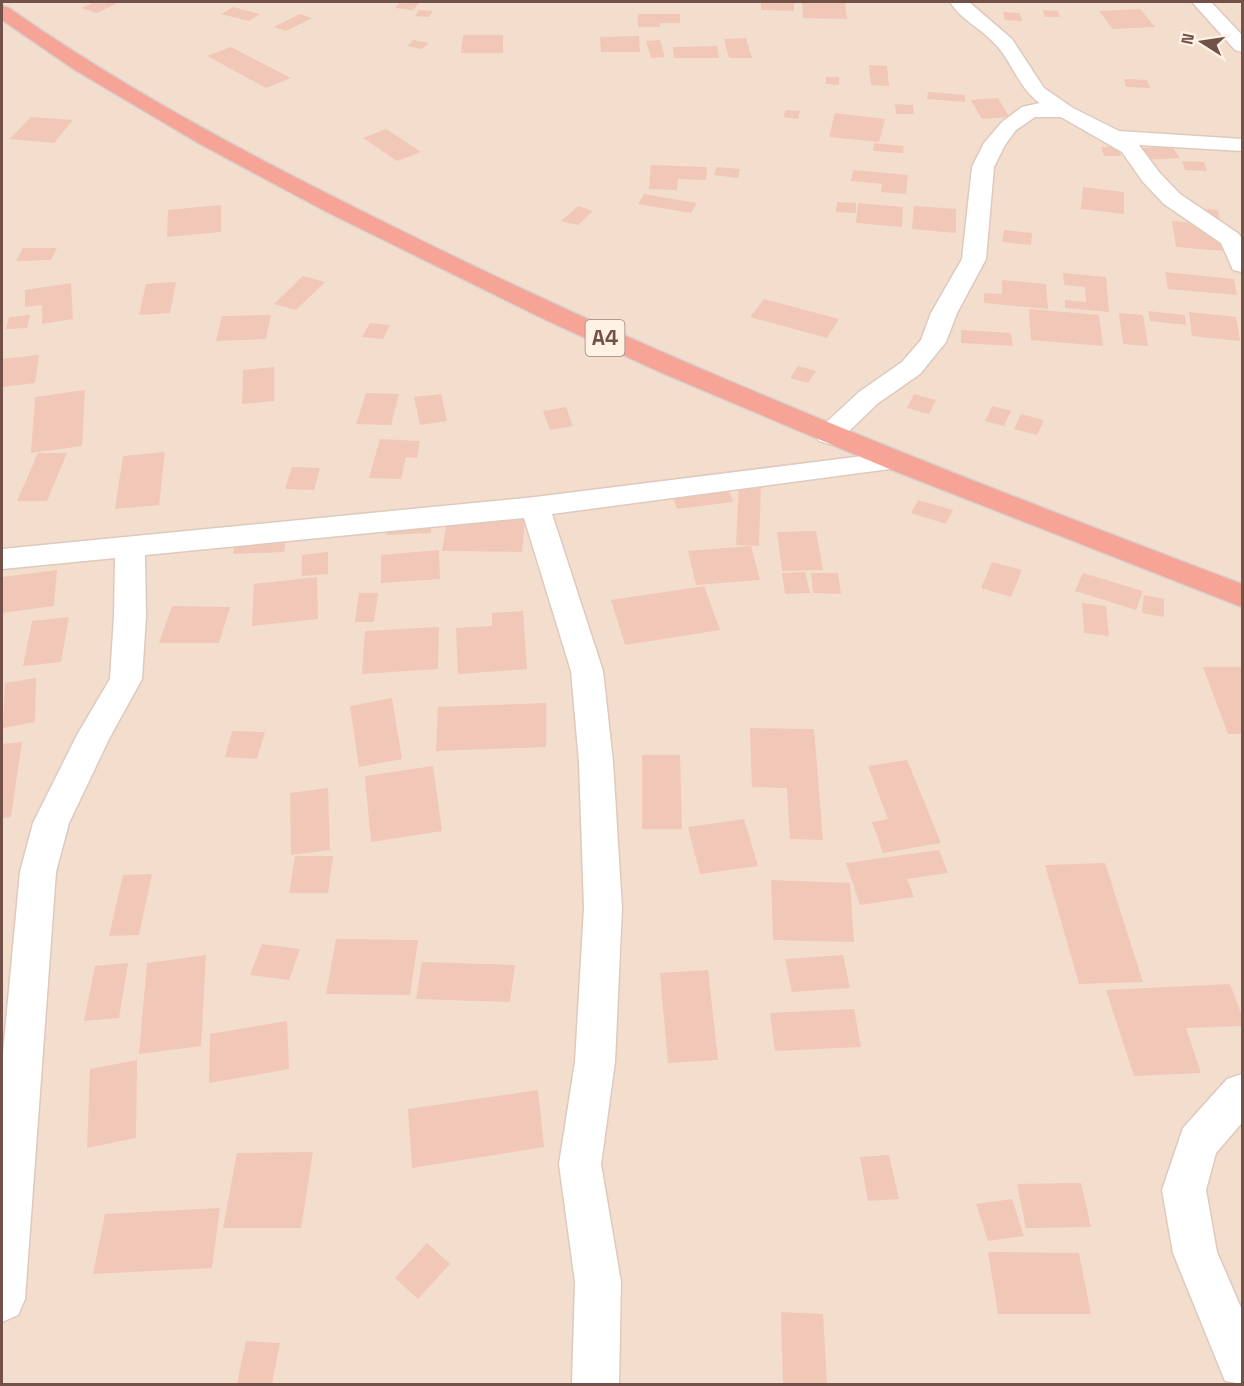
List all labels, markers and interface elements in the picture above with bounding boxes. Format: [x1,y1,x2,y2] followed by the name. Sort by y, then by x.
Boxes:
[1172,12,1232,72] north arrow
[1176,32,1199,46] text: N
[586,320,624,356] road number: A4

